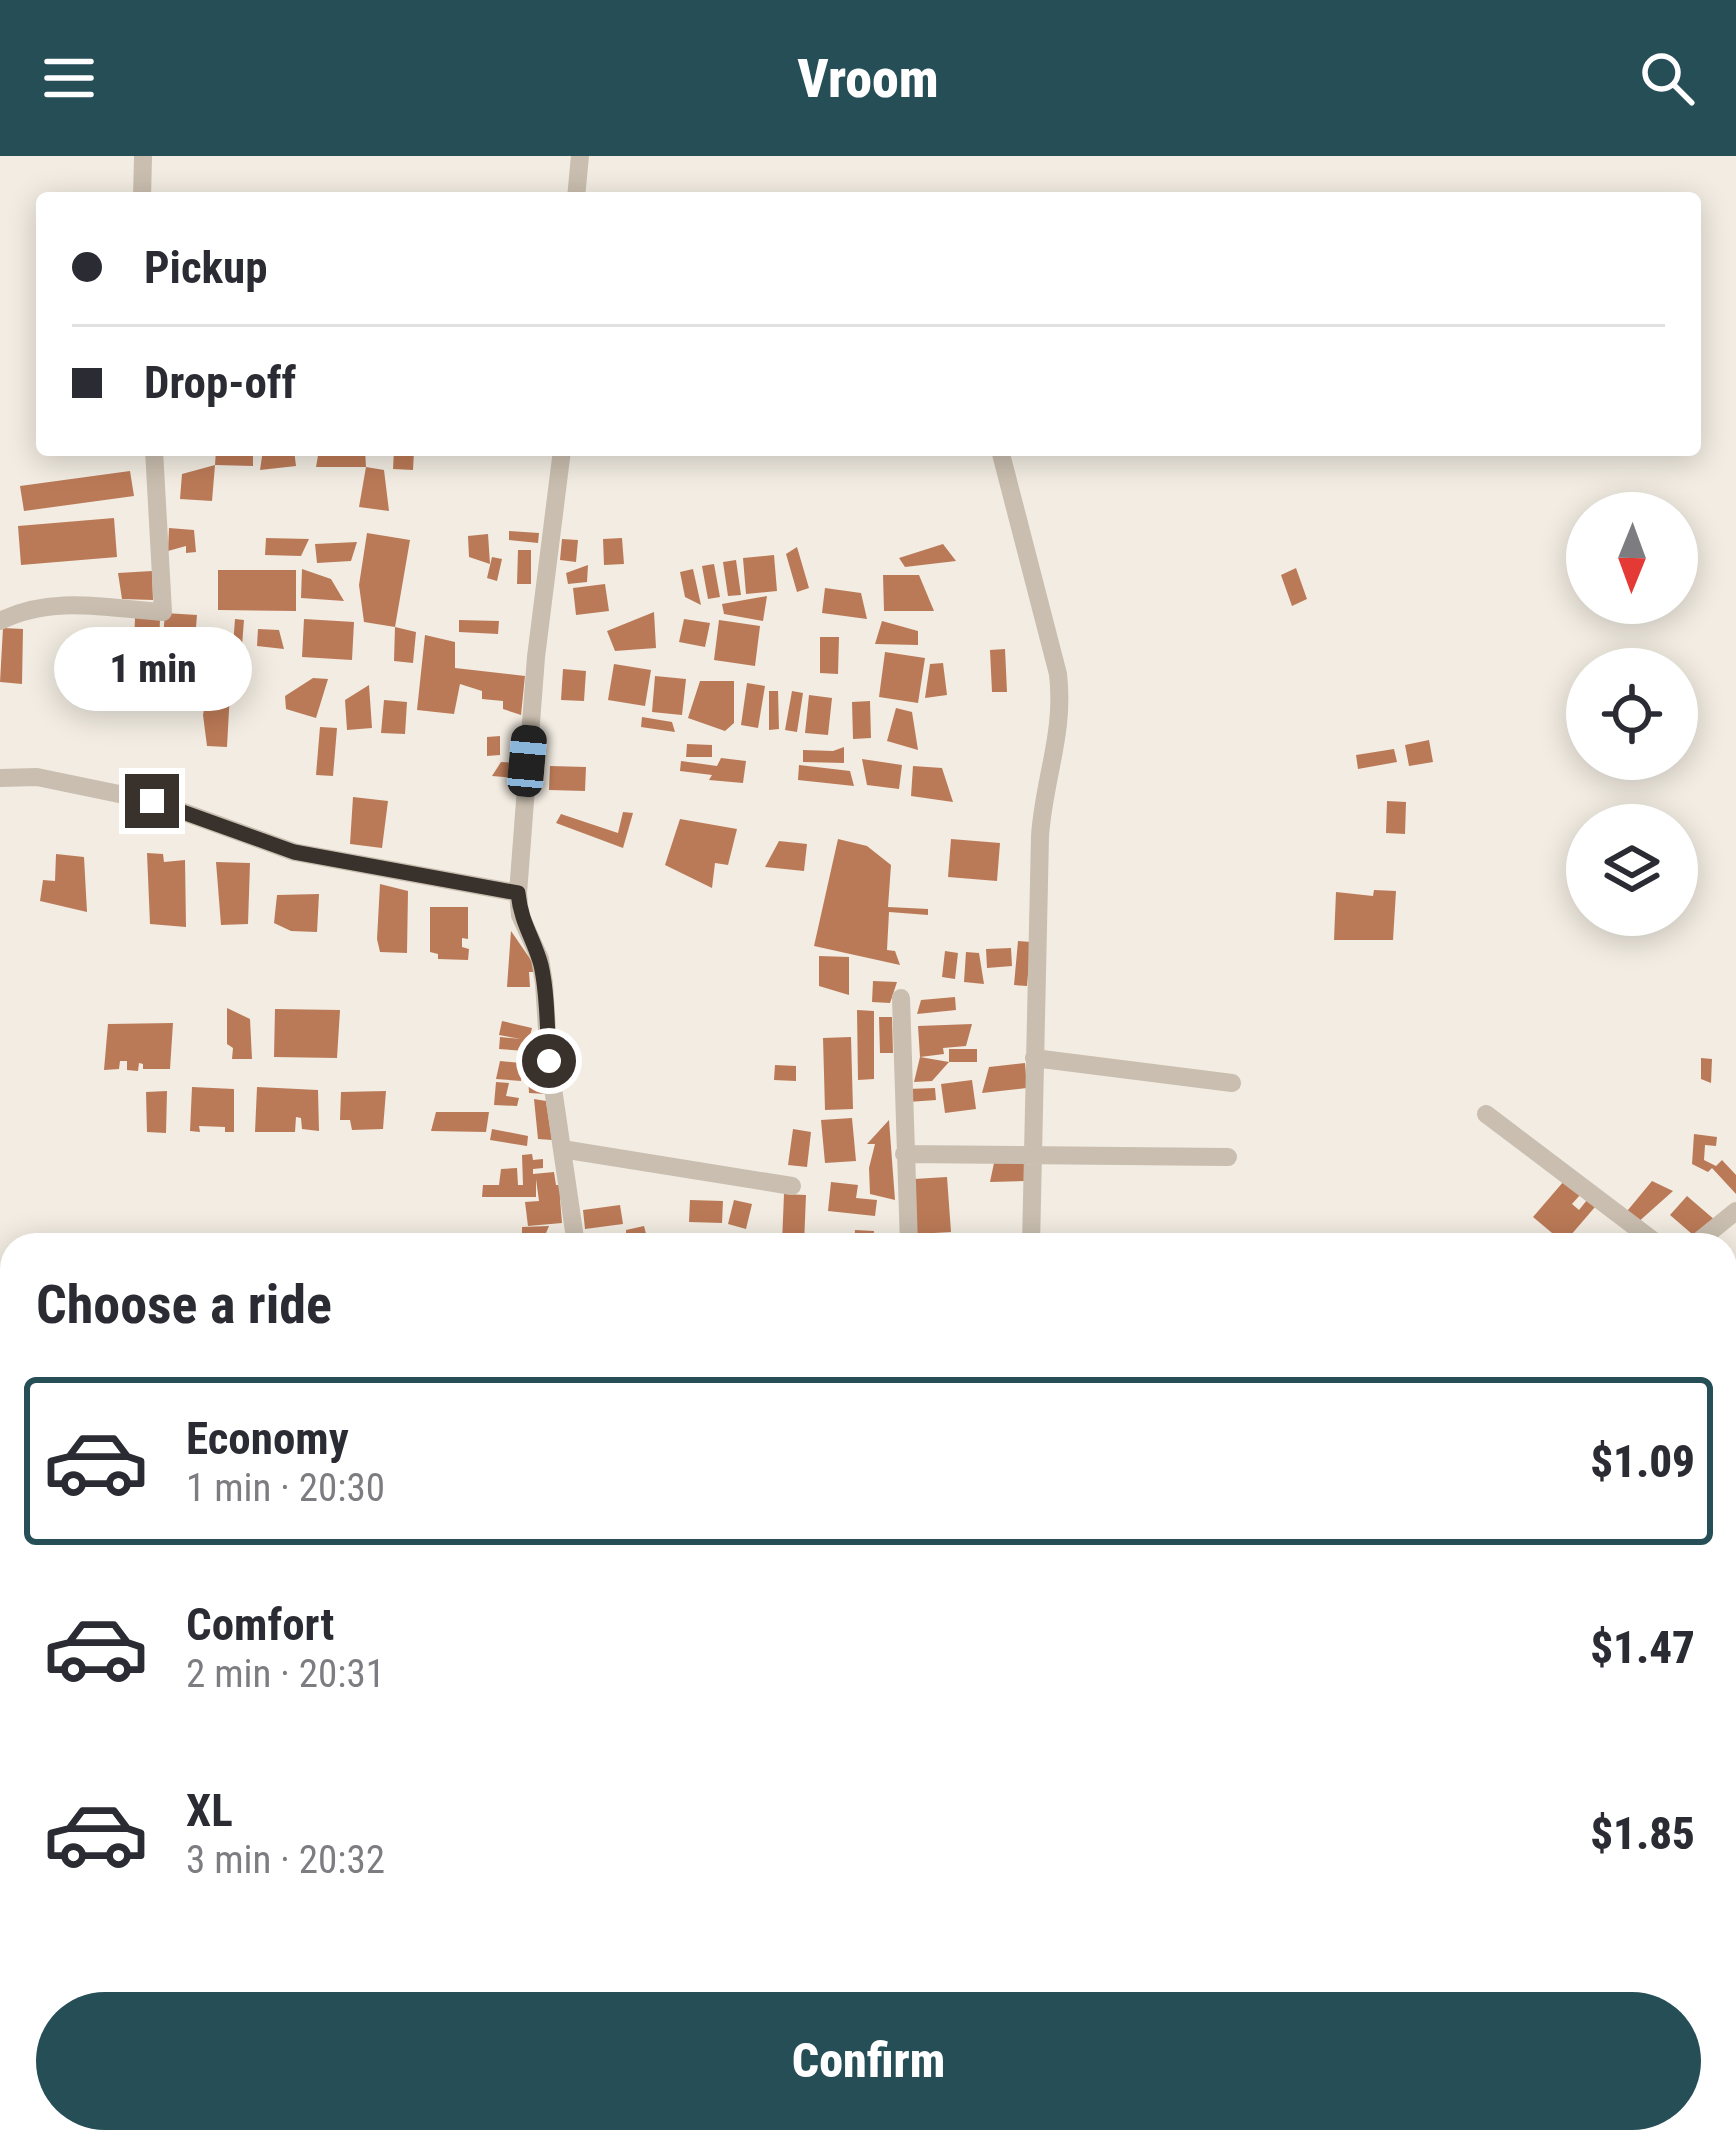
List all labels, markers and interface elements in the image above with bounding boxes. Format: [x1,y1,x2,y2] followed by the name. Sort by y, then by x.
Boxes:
[36,45,102,111] icon: menu
[1634,45,1700,111] icon: search
[797,47,939,110] text: Vroom
[144,241,268,294] text: Pickup
[144,356,296,409] text: Drop-off
[1566,492,1698,624] north arrow
[1566,492,1698,936] map controls
[53,627,251,711] callout: 1 min
[110,646,196,692] text: 1 min
[1566,648,1698,780] button: locate
[506,724,548,798] car
[125,774,179,828] route end
[1566,804,1698,936] button: layers
[522,1034,576,1088] route start
[36,1273,332,1336] text: Choose a ride
[42,1407,150,1515] icon: car
[186,1412,349,1465] text: Economy
[1590,1435,1695,1488] text: $1.09
[186,1465,385,1511] text: 1 min · 20:30
[42,1593,150,1701] icon: car
[186,1598,334,1651] text: Comfort
[1590,1621,1695,1674] text: $1.47
[186,1651,385,1697] text: 2 min · 20:31
[42,1779,150,1887] icon: car
[186,1784,233,1837] text: XL
[1590,1807,1695,1860] text: $1.85
[186,1837,385,1883] text: 3 min · 20:32
[36,1992,1701,2130] button: Confirm

